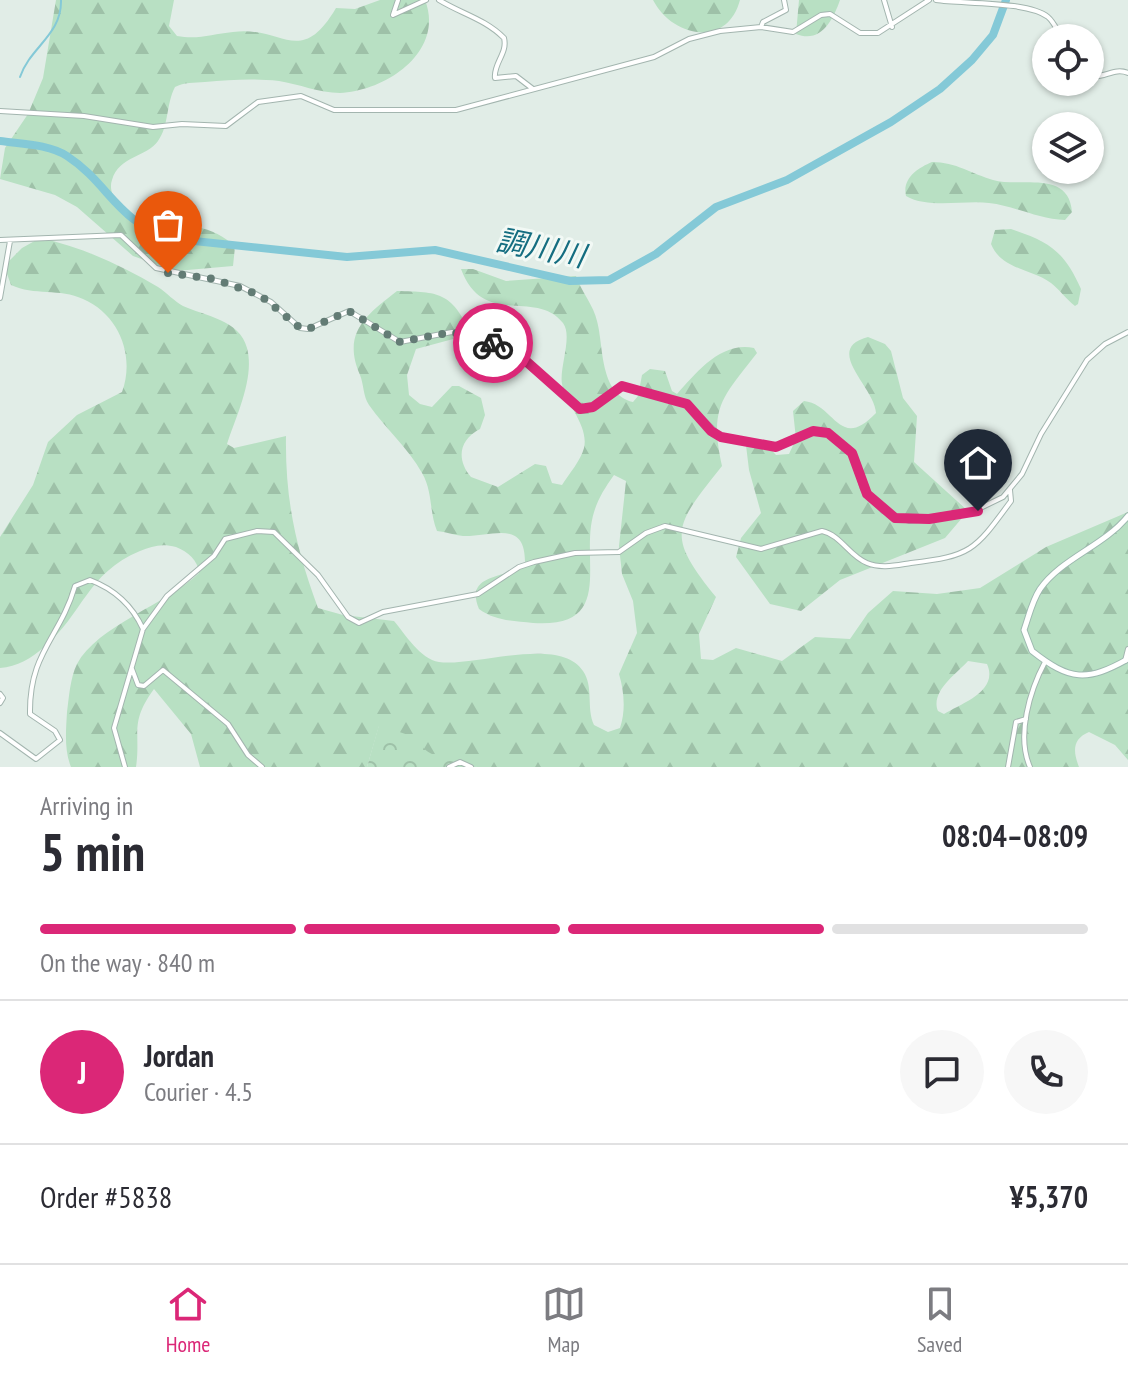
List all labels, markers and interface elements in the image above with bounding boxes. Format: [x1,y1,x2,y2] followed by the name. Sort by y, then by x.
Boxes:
[1032,24,1104,184] map controls
[1032,24,1104,96] button: locate
[1032,112,1104,184] button: layers
[134,191,202,273] pin
[146,203,190,247] icon: bag
[493,219,592,275] water label: 調川川
[453,303,533,383] courier
[471,321,515,365] icon: bike
[944,429,1012,511] pin
[956,441,1000,485] icon: home
[40,789,133,822] text: Arriving in
[942,816,1088,855] text: 08:04–08:09
[40,818,145,885] text: 5 min
[40,946,215,979] text: On the way · 840 m
[900,1030,984,1114] button: chat
[1004,1030,1088,1114] button: phone
[144,1036,214,1075] text: Jordan
[78,1053,86,1092] text: J
[144,1075,253,1108] text: Courier · 4.5
[40,1177,172,1216] text: Order #5838
[1010,1177,1088,1216] text: ¥5,370
[166,1282,210,1358] tab: Home
[542,1282,586,1358] tab: Map
[917,1282,962,1358] tab: Saved

